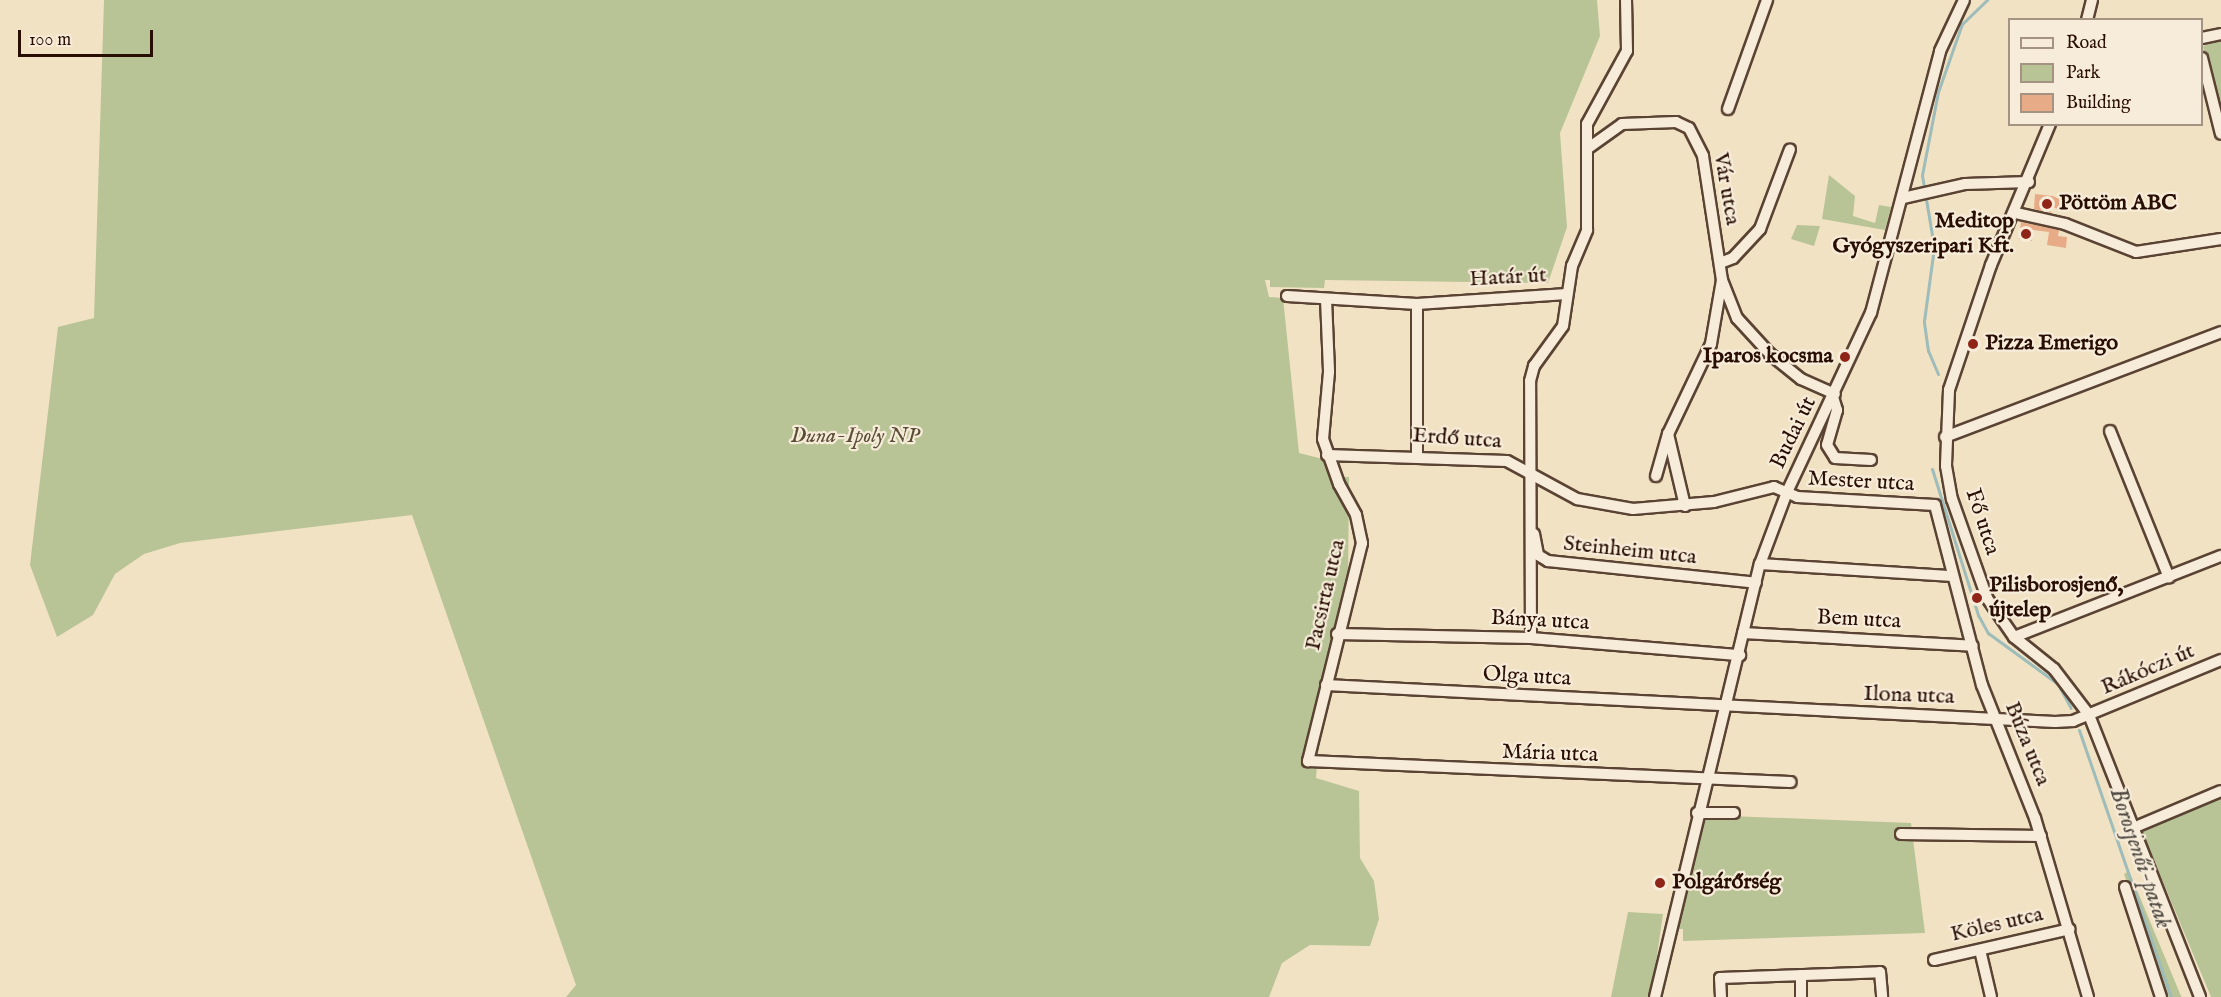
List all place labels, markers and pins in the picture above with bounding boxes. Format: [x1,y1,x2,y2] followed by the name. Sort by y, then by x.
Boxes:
[2059,191,2177,217] place label: Pöttöm ABC
[2040,197,2054,211] marker: Pöttöm ABC
[1833,208,2014,260] place label: Meditop Gyógyszeripari Kft.
[2019,227,2033,241] marker: Meditop Gyógyszeripari Kft.
[1985,331,2118,357] place label: Pizza Emerigo
[1966,337,1980,351] marker: Pizza Emerigo
[1703,344,1833,370] place label: Iparos kocsma
[1838,350,1852,364] marker: Iparos kocsma
[1989,572,2123,624] place label: Pilisborosjenő, újtelep
[1970,591,1984,605] marker: Pilisborosjenő, újtelep
[1672,870,1781,896] place label: Polgárőrség
[1653,876,1667,890] marker: Polgárőrség

